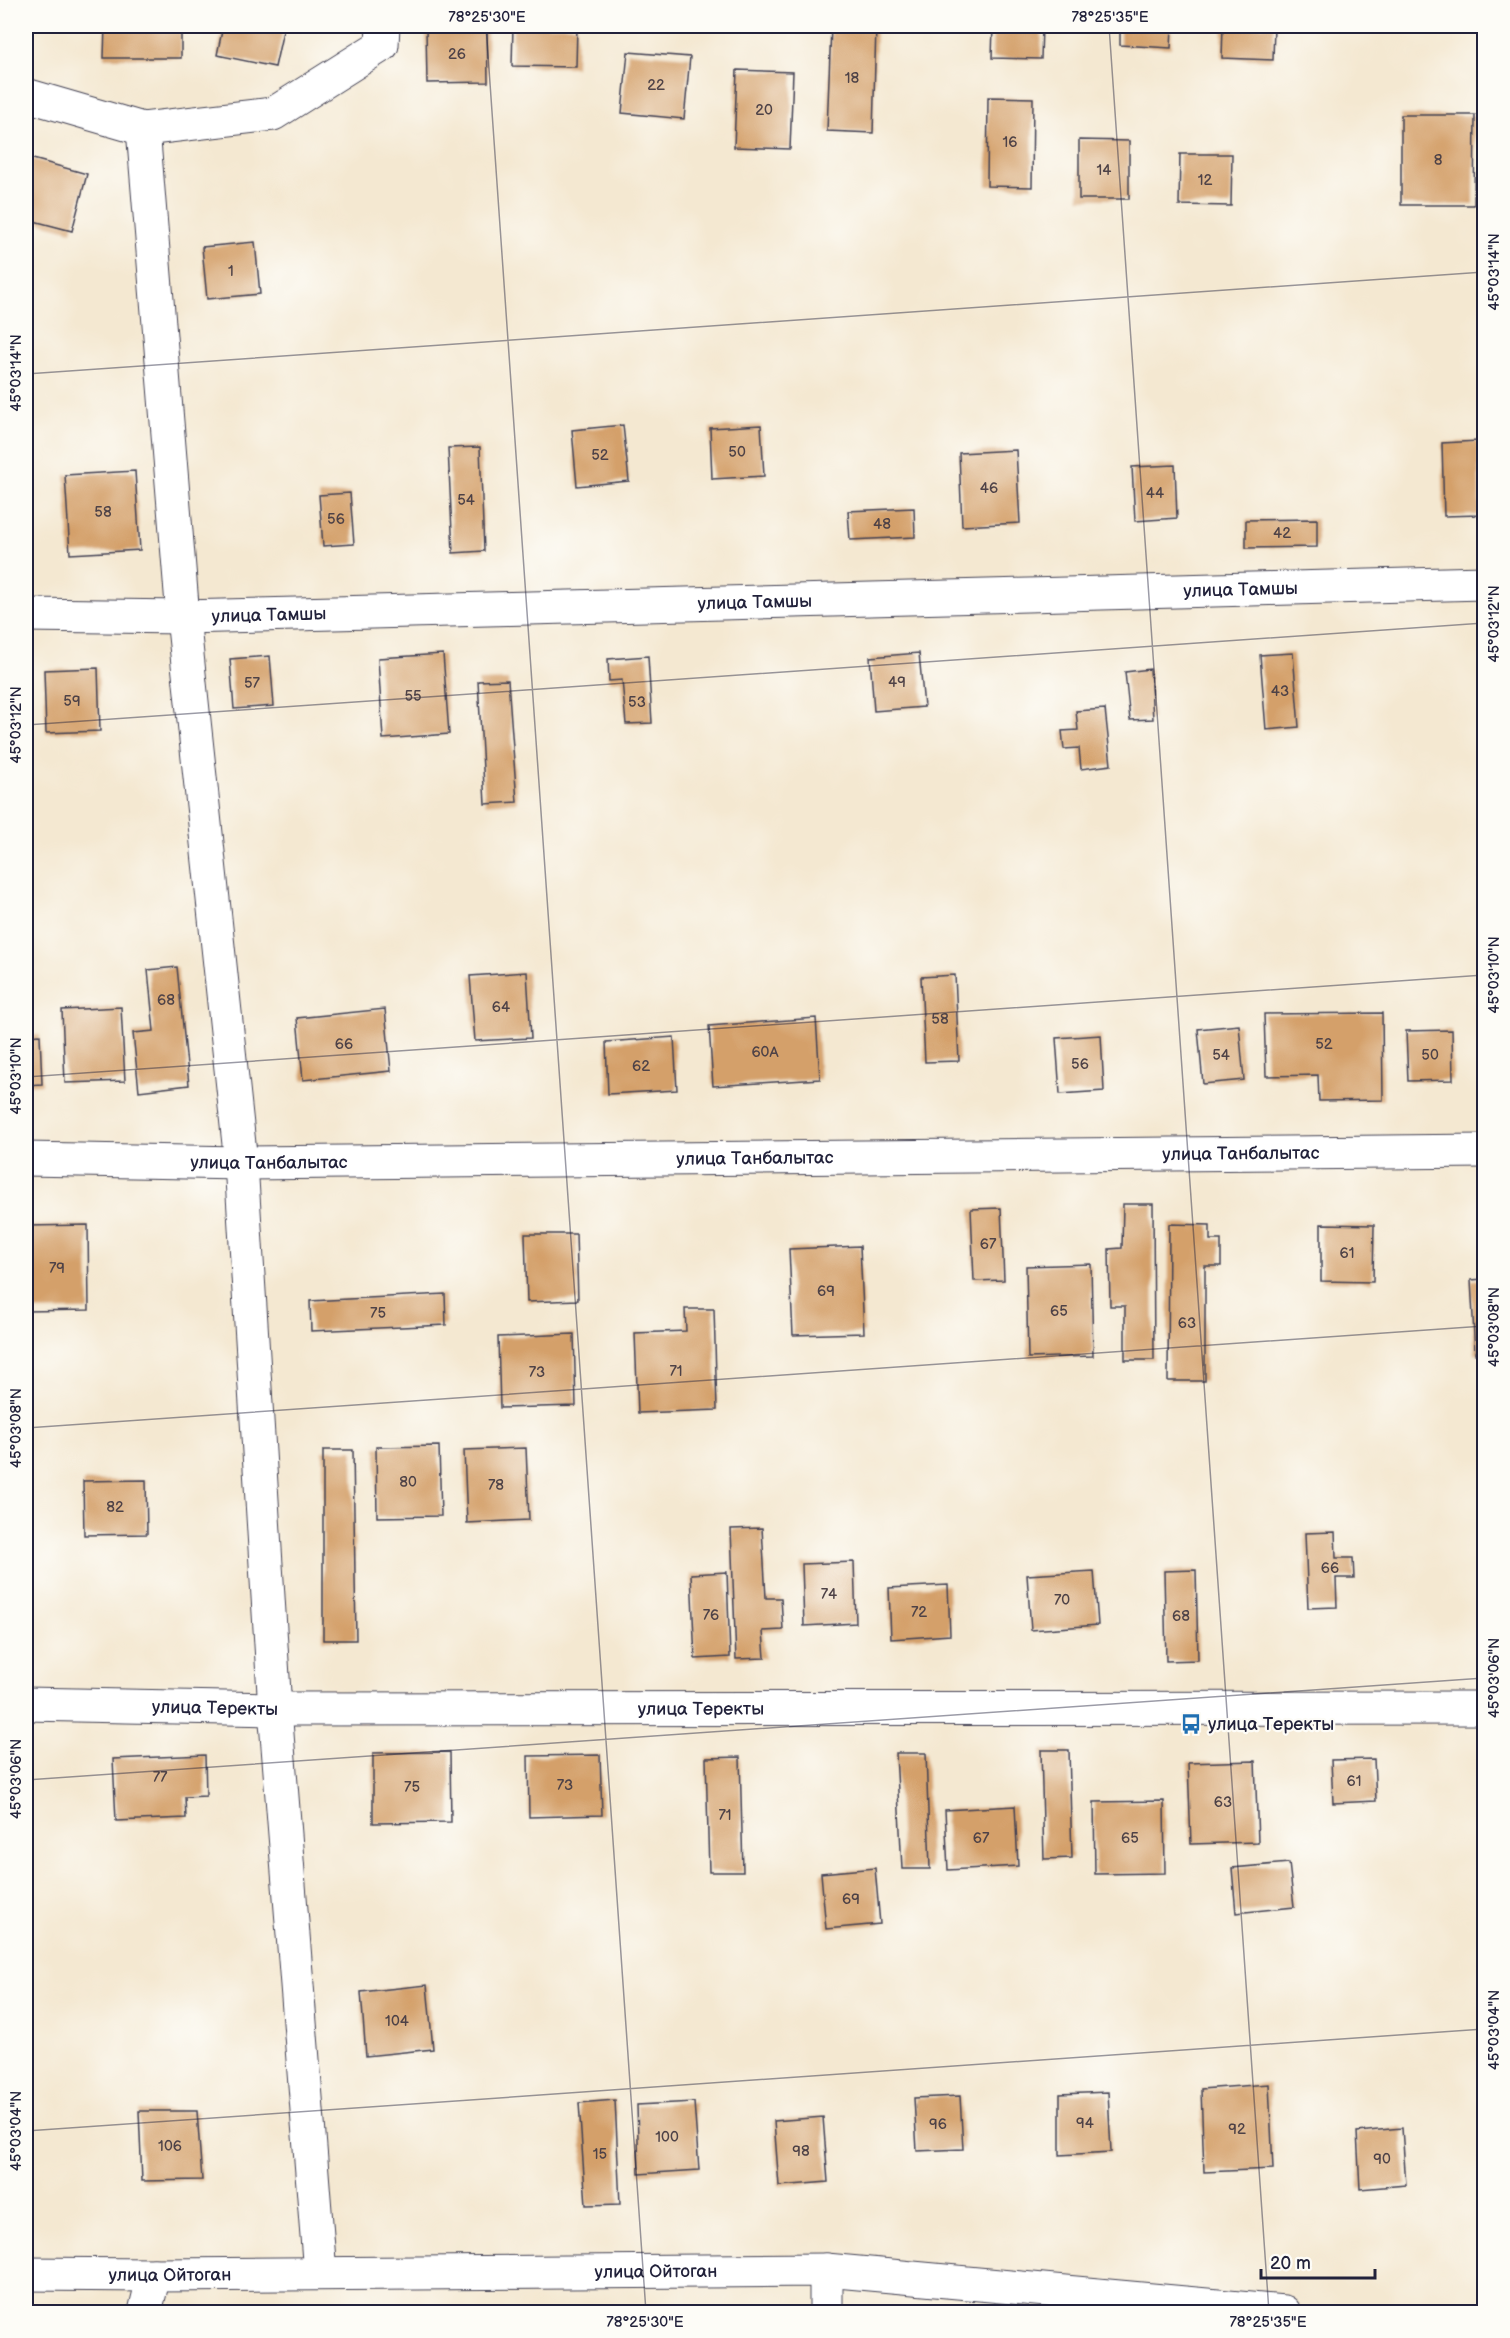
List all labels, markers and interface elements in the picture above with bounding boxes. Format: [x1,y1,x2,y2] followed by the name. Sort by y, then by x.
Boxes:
[448,8,526,27] text: 78°25'30"E
[1071,8,1149,27] text: 78°25'35"E
[448,45,466,64] house number: 26
[845,69,860,88] house number: 18
[647,76,665,95] house number: 22
[755,101,773,120] house number: 20
[1003,133,1017,152] house number: 16
[1434,151,1443,170] house number: 8
[1097,161,1111,180] house number: 14
[1198,171,1212,190] house number: 12
[1485,233,1504,311] text: 45°03'14"N
[228,262,234,281] house number: 1
[7,334,26,412] text: 45°03'14"N
[728,443,746,462] house number: 50
[591,446,609,465] house number: 52
[980,479,998,498] house number: 46
[1146,484,1164,503] house number: 44
[457,491,475,510] house number: 54
[94,503,112,522] house number: 58
[327,510,345,529] house number: 56
[873,515,891,534] house number: 48
[1273,524,1291,543] house number: 42
[1183,577,1298,601] street label: улица Тамшы
[1485,585,1504,663] text: 45°03'12"N
[697,590,812,614] street label: улица Тамшы
[211,603,326,627] street label: улица Тамшы
[888,673,906,692] house number: 49
[244,674,261,693] house number: 57
[1271,682,1289,701] house number: 43
[7,686,26,764] text: 45°03'12"N
[404,687,422,706] house number: 55
[63,692,81,711] house number: 59
[628,693,646,712] house number: 53
[1485,936,1504,1014] text: 45°03'10"N
[157,991,175,1010] house number: 68
[492,998,510,1017] house number: 64
[931,1010,949,1029] house number: 58
[335,1035,353,1054] house number: 66
[1315,1035,1333,1054] house number: 52
[7,1037,26,1115] text: 45°03'10"N
[751,1043,779,1062] house number: 60А
[1212,1046,1230,1065] house number: 54
[1421,1046,1439,1065] house number: 50
[1071,1055,1089,1074] house number: 56
[632,1057,650,1076] house number: 62
[1162,1142,1320,1165] street label: улица Танбалытас
[676,1147,834,1169] street label: улица Танбалытас
[190,1151,348,1174] street label: улица Танбалытас
[980,1235,997,1254] house number: 67
[1340,1244,1354,1263] house number: 61
[49,1259,65,1278] house number: 79
[817,1282,835,1301] house number: 69
[1485,1287,1504,1367] text: 45°03'08"N
[1050,1302,1068,1321] house number: 65
[370,1304,386,1323] house number: 75
[1178,1314,1196,1333] house number: 63
[669,1362,683,1381] house number: 71
[529,1363,545,1382] house number: 73
[7,1388,26,1468] text: 45°03'08"N
[399,1473,417,1492] house number: 80
[488,1476,504,1495] house number: 78
[106,1498,124,1517] house number: 82
[1321,1559,1339,1578] house number: 66
[821,1585,837,1604] house number: 74
[1054,1591,1070,1610] house number: 70
[911,1603,927,1622] house number: 72
[703,1606,719,1625] house number: 76
[1172,1607,1190,1626] house number: 68
[1485,1638,1504,1718] text: 45°03'06"N
[152,1696,278,1720] street label: улица Теректы
[638,1698,764,1719] street label: улица Теректы
[1179,1712,1203,1736] bus stop icon: улица Теректы
[1208,1714,1334,1735] place label: улица Теректы
[7,1739,26,1819] text: 45°03'06"N
[153,1768,168,1787] house number: 77
[1347,1772,1361,1791] house number: 61
[557,1776,573,1795] house number: 73
[404,1778,420,1797] house number: 75
[1214,1793,1232,1812] house number: 63
[718,1806,732,1825] house number: 71
[973,1829,990,1848] house number: 67
[1121,1829,1139,1848] house number: 65
[842,1890,860,1909] house number: 69
[1485,1990,1504,2070] text: 45°03'04"N
[385,2012,409,2031] house number: 104
[7,2091,26,2171] text: 45°03'04"N
[1076,2114,1094,2133] house number: 94
[929,2115,947,2134] house number: 96
[1228,2120,1246,2139] house number: 92
[655,2128,679,2147] house number: 100
[158,2137,182,2156] house number: 106
[792,2142,810,2161] house number: 98
[593,2145,607,2164] house number: 15
[1373,2150,1391,2169] house number: 90
[1261,2242,1375,2280] scale bar
[1270,2253,1311,2274] text: 20 m
[594,2260,717,2282] street label: улица Ойтоган
[109,2264,231,2286] street label: улица Ойтоган
[606,2313,684,2332] text: 78°25'30"E
[1229,2313,1307,2332] text: 78°25'35"E

